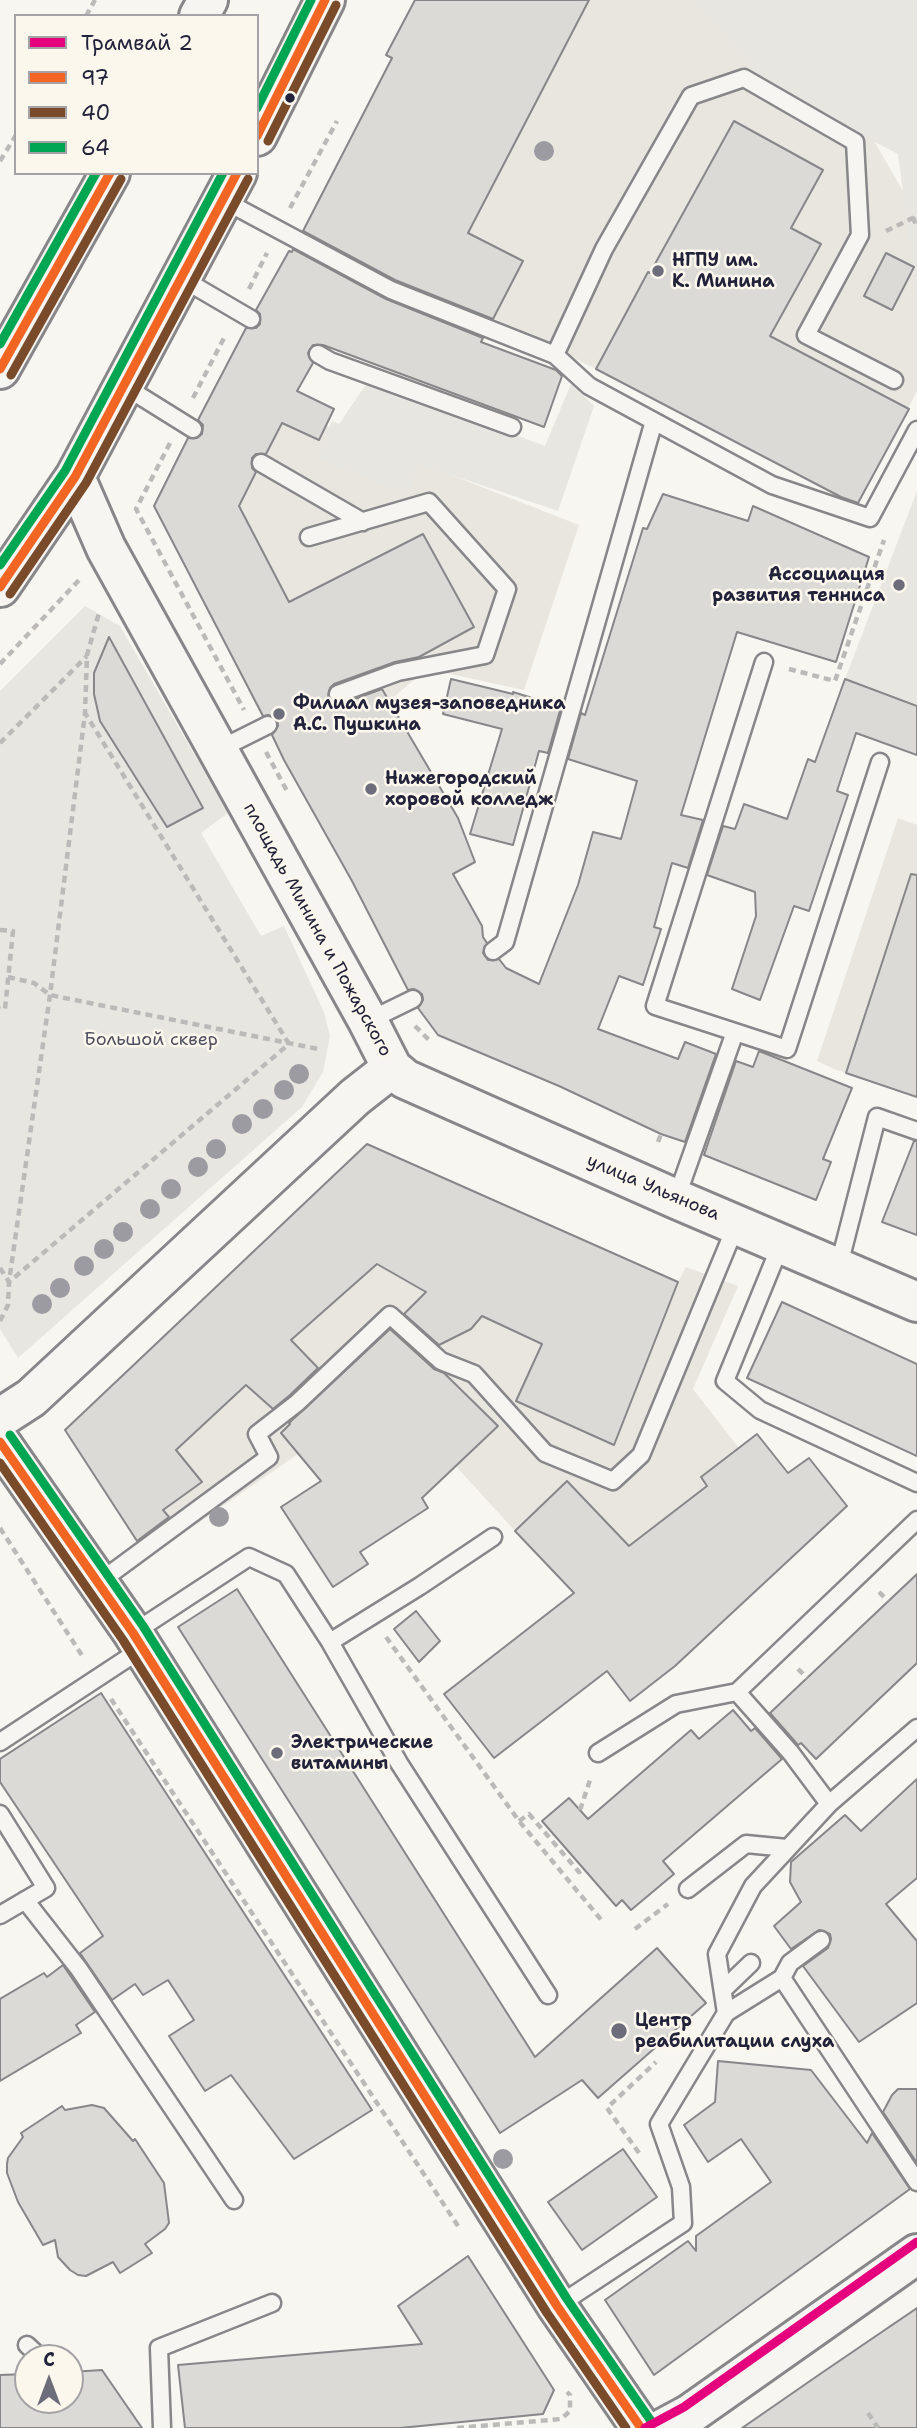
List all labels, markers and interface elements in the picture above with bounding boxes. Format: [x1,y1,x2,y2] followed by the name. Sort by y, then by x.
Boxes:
[14,14,259,175] legend
[81,29,193,57] text: Трамвай 2
[81,64,109,92] text: 97
[283,91,297,105] unlabelled marker
[81,99,110,127] text: 40
[81,134,110,162] text: 64
[672,250,775,292] place label: НГПУ им. К. Минина
[650,263,666,279] marker: НГПУ им. К. Минина
[712,564,885,606] place label: Ассоциация развития тенниса
[891,577,907,593] marker: Ассоциация развития тенниса
[293,693,565,736] place label: Филиал музея-заповедника А.С. Пушкина
[271,706,287,722] marker: Филиал музея-заповедника А.С. Пушкина
[385,768,553,810] place label: Нижегородский хоровой колледж
[363,781,379,797] marker: Нижегородский хоровой колледж
[238,800,396,1060] street label: площадь Минина и Пожарского
[84,1029,218,1051] park label: Большой сквер
[583,1150,723,1226] street label: улица Ульянова
[291,1732,433,1774] place label: Электрические витамины
[269,1745,285,1761] marker: Электрические витамины
[635,2010,834,2052] place label: Центр реабилитации слуха
[609,2021,629,2041] marker: Центр реабилитации слуха
[14,2344,84,2414] north arrow
[43,2347,55,2372] text: С

